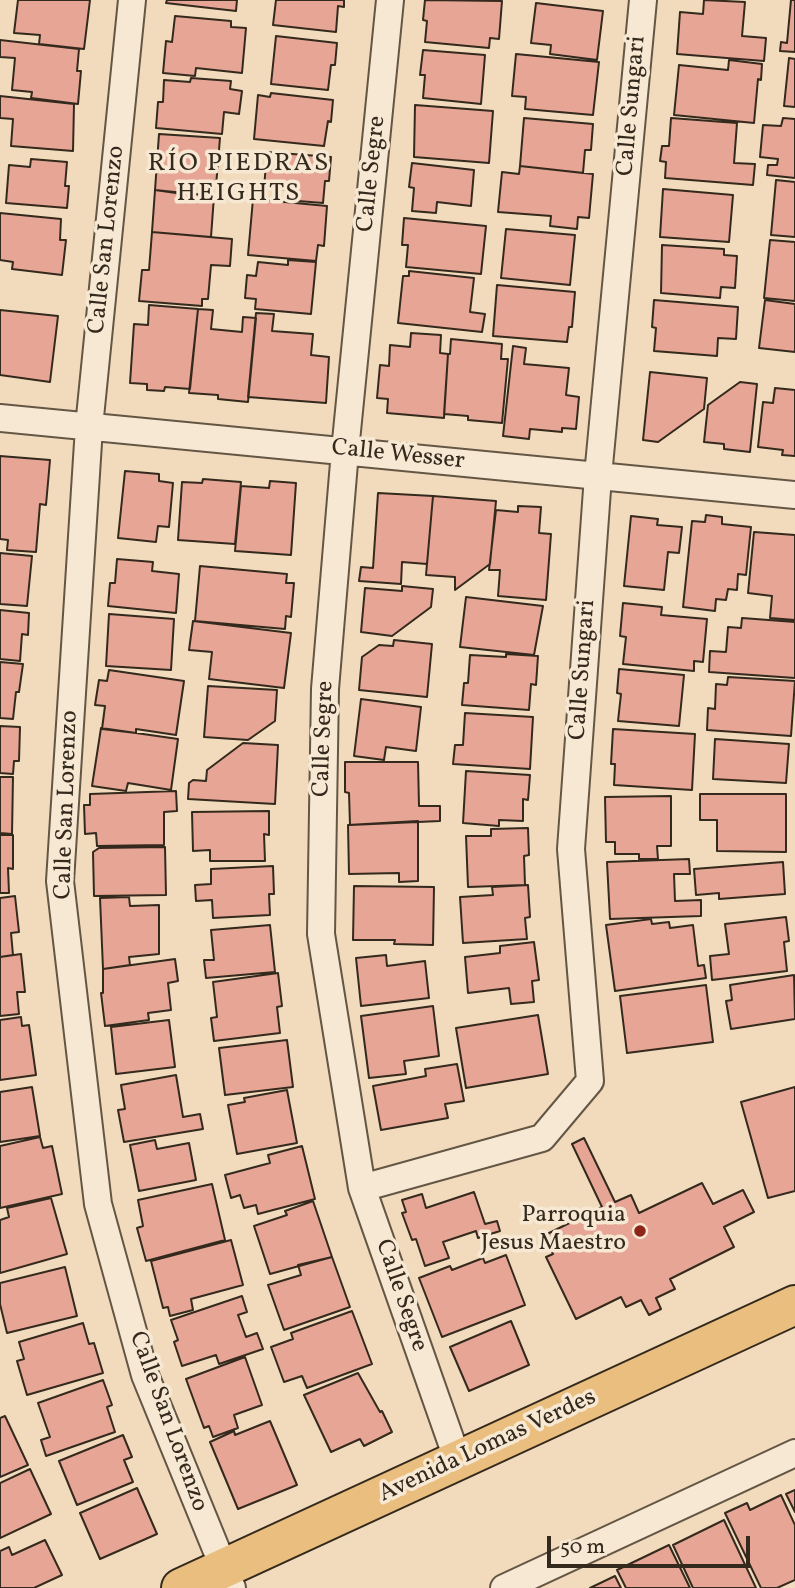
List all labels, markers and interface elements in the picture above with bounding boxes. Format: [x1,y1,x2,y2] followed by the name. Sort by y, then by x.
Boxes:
[613,35,653,177] street label: Calle Sungari
[353,115,393,233] street label: Calle Segre
[84,144,132,336] street label: Calle San Lorenzo
[149,149,329,210] district label: RÍO PIEDRAS HEIGHTS
[330,435,466,477] street label: Calle Wesser
[565,599,603,741] street label: Calle Sungari
[309,680,341,798] street label: Calle Segre
[50,710,86,900] street label: Calle San Lorenzo
[481,1203,626,1259] place label: Parroquia Jesus Maestro
[632,1223,648,1239] marker: Parroquia Jesus Maestro
[367,1236,433,1356] street label: Calle Segre
[121,1328,213,1516] street label: Calle San Lorenzo
[375,1384,601,1510] street label: Avenida Lomas Verdes
[550,1522,753,1566] scale bar
[560,1533,605,1562] text: 50 m

